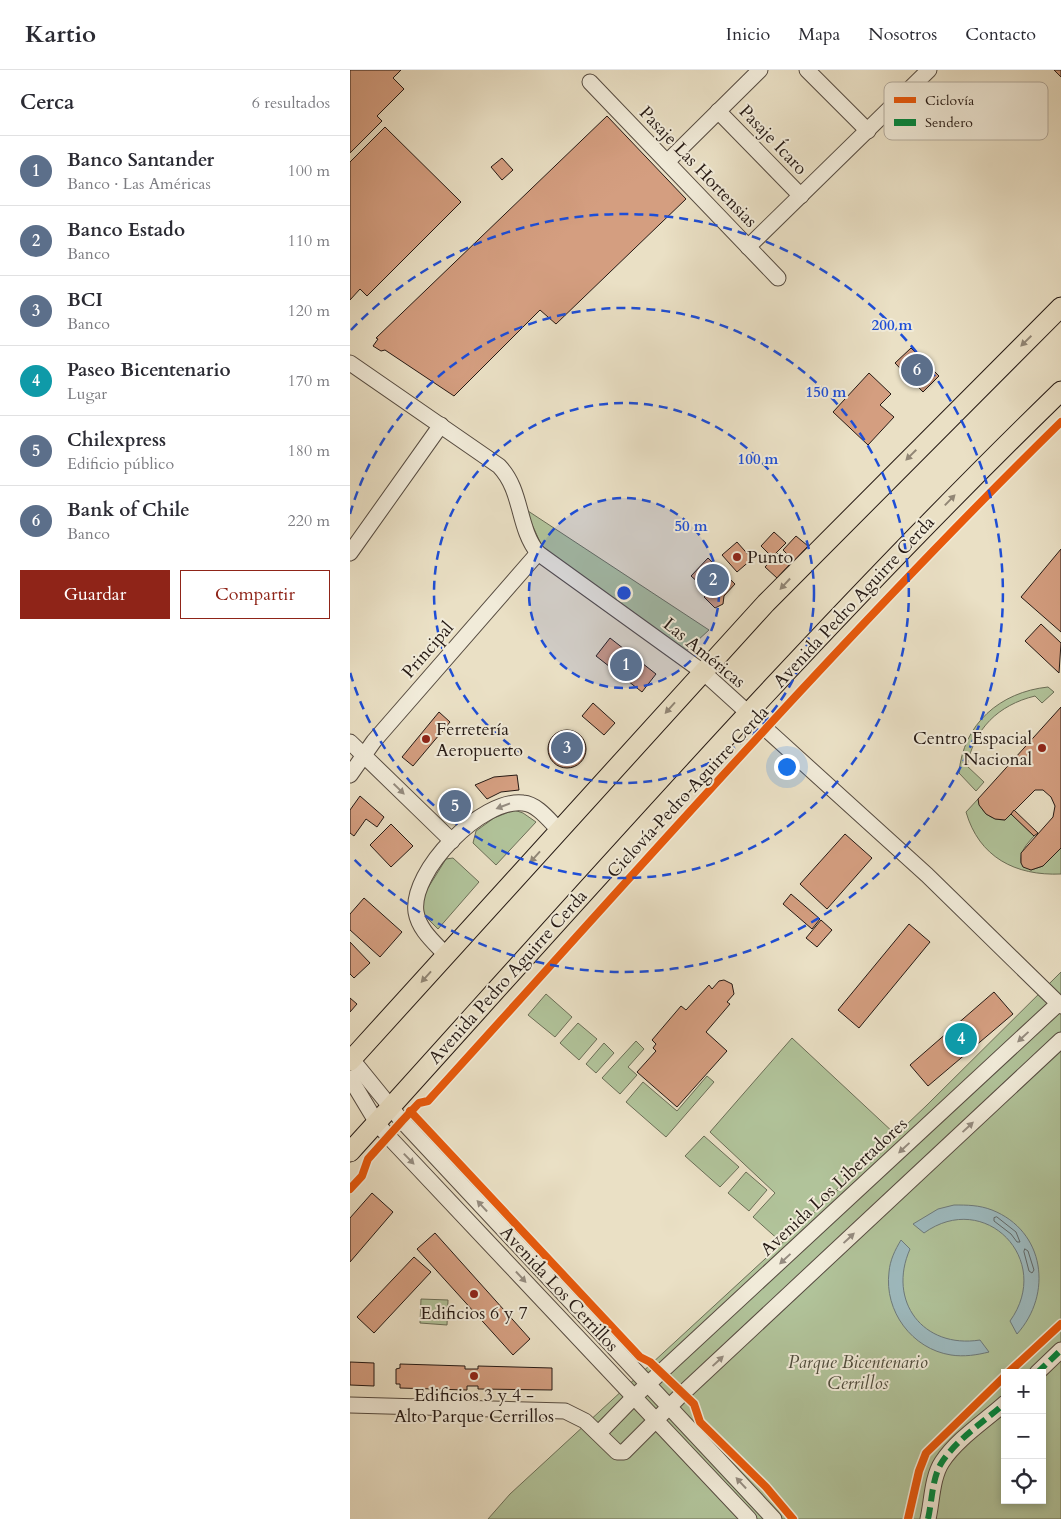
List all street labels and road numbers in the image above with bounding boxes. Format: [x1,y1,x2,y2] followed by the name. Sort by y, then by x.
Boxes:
[733,99,813,181] street label: Pasaje Ícaro
[633,101,763,233] street label: Pasaje Las Hortensias
[767,510,941,694] street label: Avenida Pedro Aguirre Cerda
[658,612,750,694] street label: Las Américas
[396,616,460,684] street label: Principal
[601,700,775,884] street label: Ciclovía Pedro Aguirre Cerda
[423,884,593,1070] street label: Avenida Pedro Aguirre Cerda
[755,1112,913,1262] street label: Avenida Los Libertadores
[494,1220,624,1358] street label: Avenida Los Cerrillos

